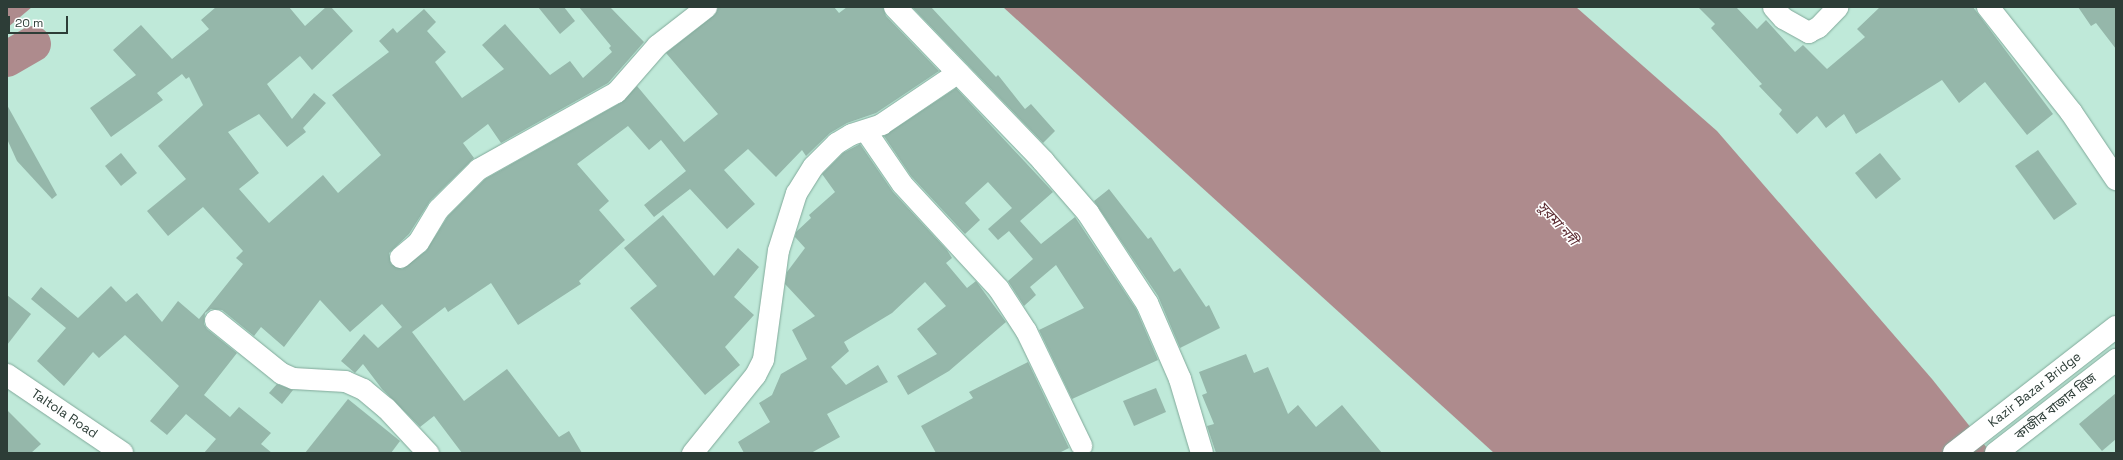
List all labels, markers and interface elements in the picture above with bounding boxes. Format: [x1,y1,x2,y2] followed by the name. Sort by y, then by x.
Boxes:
[10,8,70,34] scale bar
[15,15,43,31] text: 20 m
[1534,198,1582,248] water label: সুরমা নদী
[1986,349,2084,431] street label: Kazir Bazar Bridge
[2012,370,2100,444] street label: কাজীর বাজার ব্রিজ
[28,386,100,442] street label: Taltola Road

